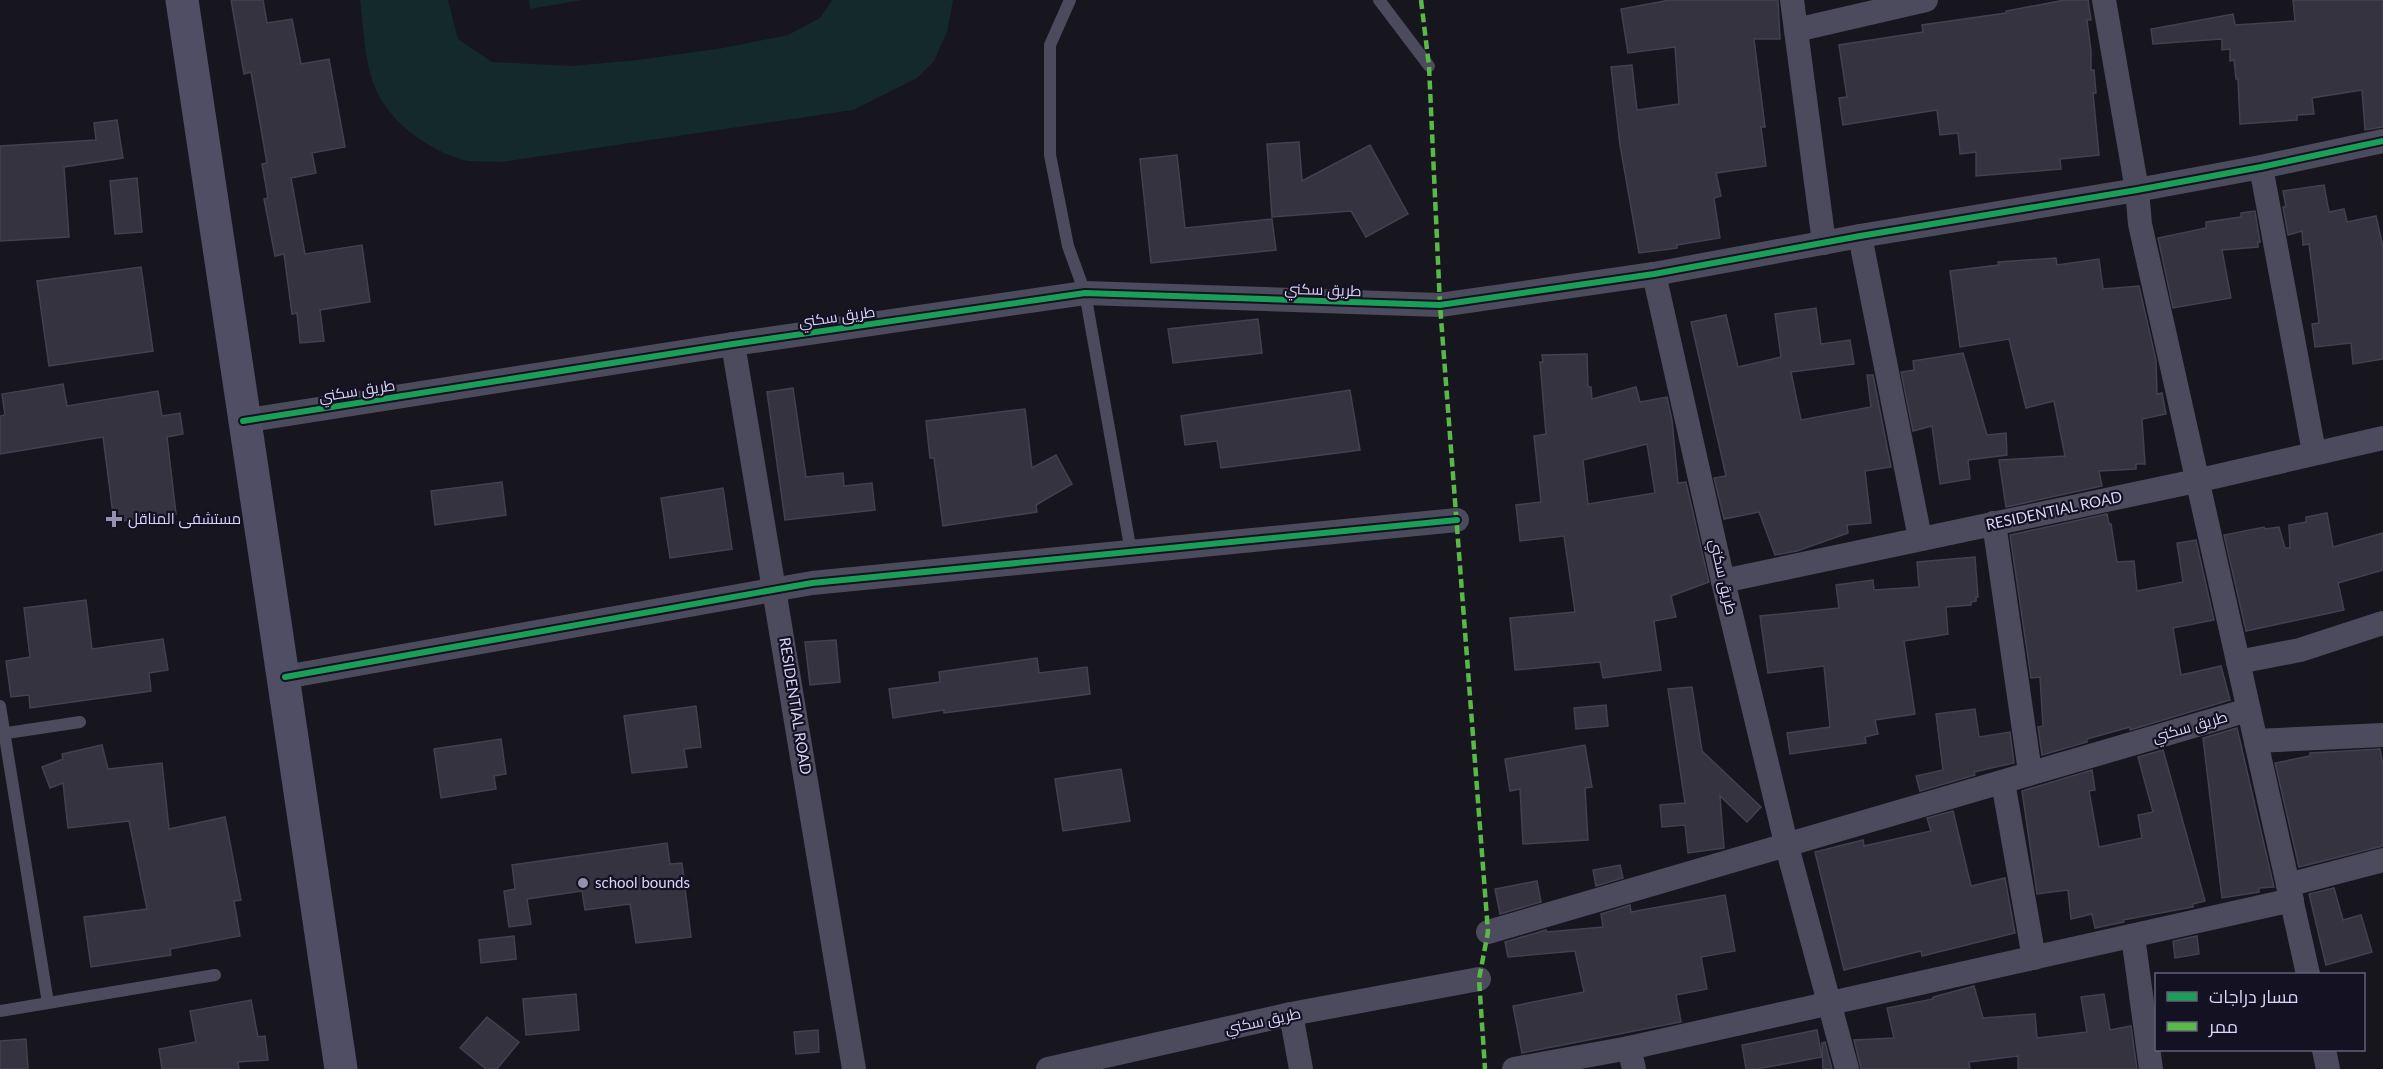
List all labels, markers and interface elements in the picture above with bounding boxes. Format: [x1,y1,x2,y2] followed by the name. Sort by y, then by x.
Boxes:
[1284,279,1362,303] street label: طريق سكني
[797,302,877,334] street label: طريق سكني
[317,375,397,409] street label: طريق سكني
[1984,487,2124,533] street label: RESIDENTIAL ROAD
[128,509,241,529] place label: مستشفى المناقل
[105,510,123,528] marker: مستشفى المناقل
[1703,537,1741,617] street label: طريق سكني
[776,636,816,776] street label: RESIDENTIAL ROAD
[2150,707,2230,749] street label: طريق سكني
[595,873,690,891] place label: school bounds
[576,876,590,890] marker: school bounds
[2155,973,2365,1051] legend
[2209,985,2298,1008] text: مسار دراجات
[1223,1003,1303,1041] street label: طريق سكني
[2208,1015,2238,1038] text: ممر

